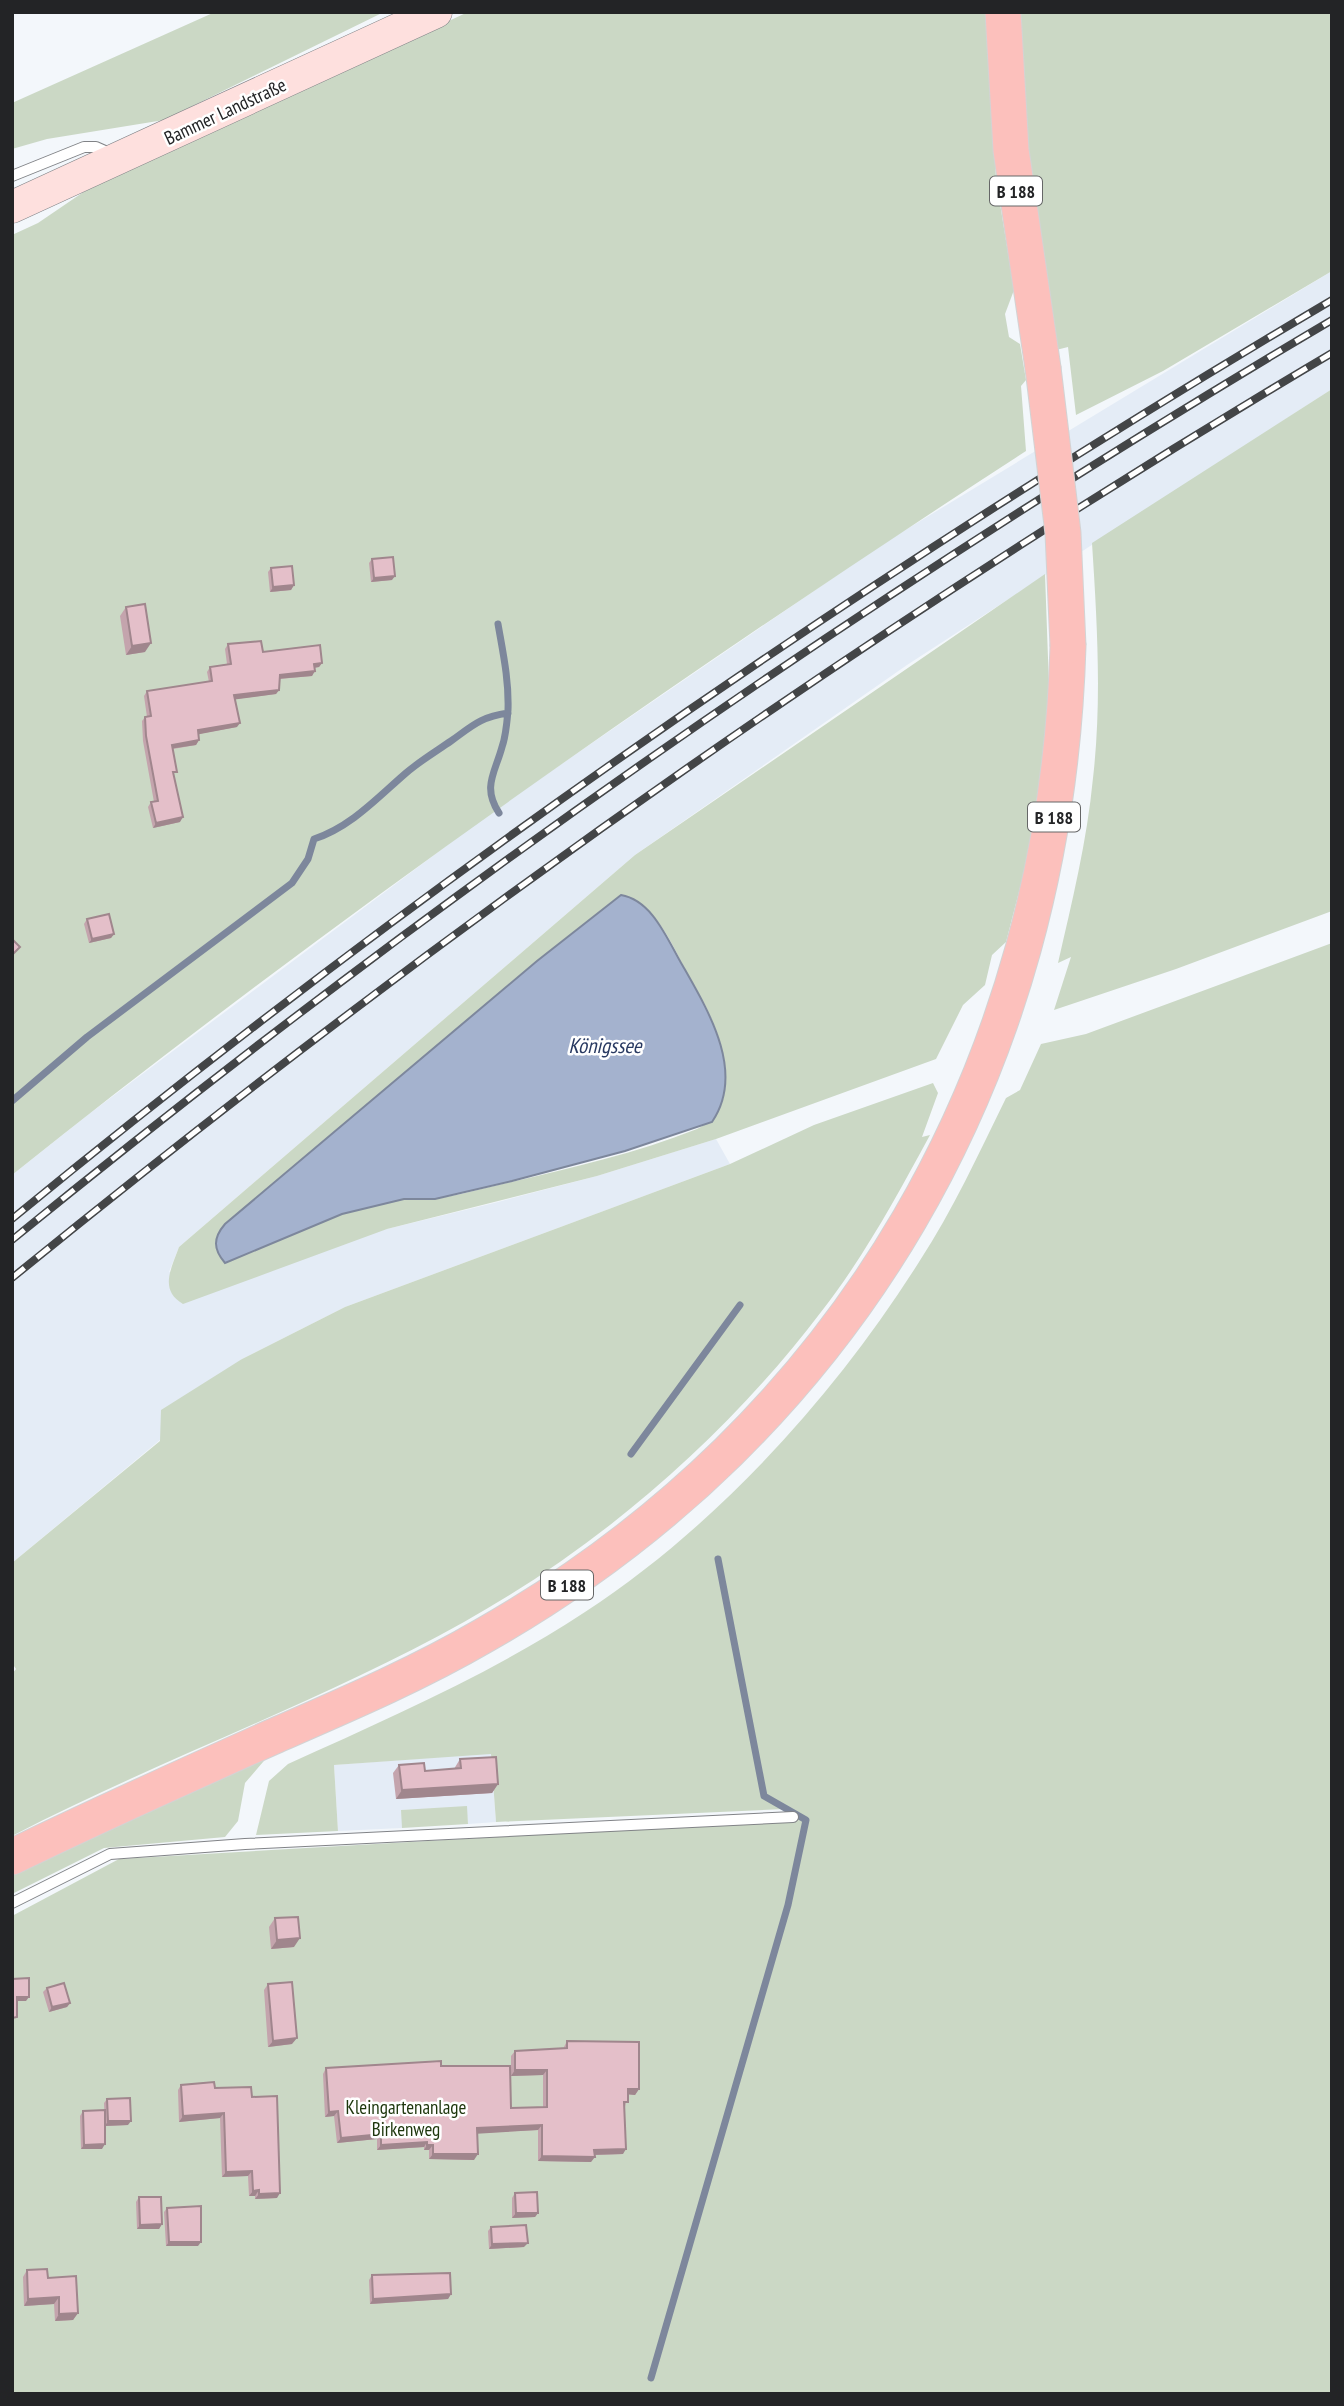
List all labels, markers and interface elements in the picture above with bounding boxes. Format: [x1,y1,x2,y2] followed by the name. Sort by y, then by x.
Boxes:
[160,72,290,150] street label: Bammer Landstraße
[990,176,1042,206] road number: B 188
[1028,802,1080,832] road number: B 188
[569,1032,643,1059] water label: Königssee
[541,1570,593,1600] road number: B 188
[346,2095,467,2141] park label: Kleingartenanlage Birkenweg

